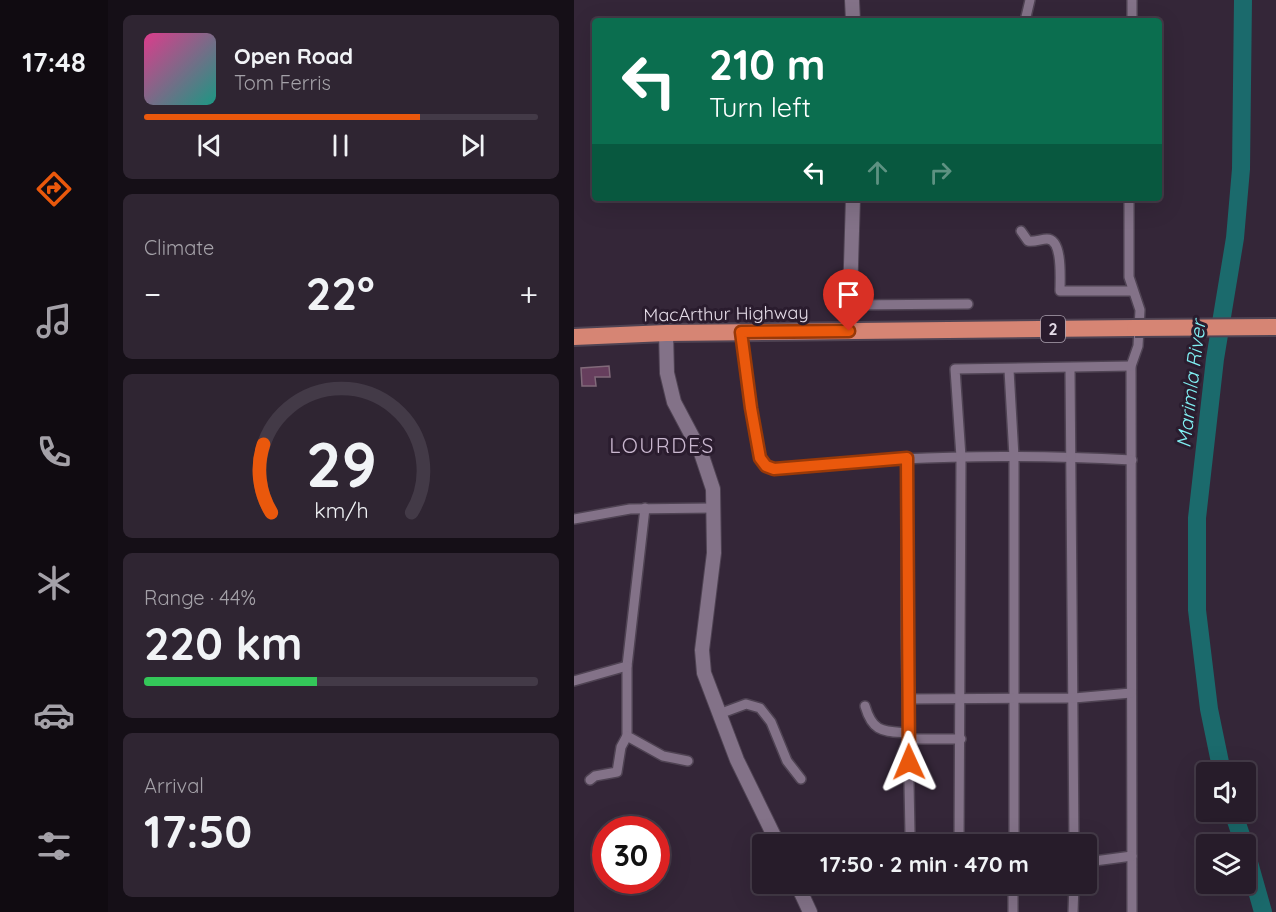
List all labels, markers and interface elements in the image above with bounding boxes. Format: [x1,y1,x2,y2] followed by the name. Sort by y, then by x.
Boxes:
[709,38,826,91] text: 210 m
[234,42,353,70] text: Open Road
[610,42,688,120] icon: left
[22,45,86,79] text: 17:48
[234,70,331,95] text: Tom Ferris
[709,90,811,124] text: Turn left
[193,129,226,162] icon: previous
[324,129,357,162] icon: pause
[456,129,489,162] icon: next
[798,156,831,189] icon: left
[861,156,894,189] icon: ahead
[924,156,957,189] icon: right
[33,168,75,210] icon: directions
[144,235,214,260] text: Climate
[306,265,375,321] text: 22°
[823,269,874,331] pin
[144,273,161,314] text: −
[519,273,538,314] text: +
[832,278,865,311] icon: arrive
[33,300,75,342] icon: music
[643,301,809,326] street label: MacArthur Highway
[1041,316,1065,342] road number: 2
[1170,317,1211,449] water label: Marimla River
[306,425,376,503] text: 29
[33,431,75,473] icon: phone
[609,432,715,458] district label: LOURDES
[314,497,368,523] text: km/h
[33,562,75,604] icon: climate
[144,585,256,610] text: Range · 44%
[144,615,303,671] text: 220 km
[33,694,75,736] icon: car
[877,730,941,794] position arrow
[1196,762,1256,894] map controls
[1196,762,1256,822] button: sound
[144,773,204,798] text: Arrival
[144,803,252,859] text: 17:50
[592,816,670,894] speed limit sign: 30
[33,825,75,867] icon: filters
[1196,834,1256,894] button: layers
[820,850,1029,878] text: 17:50 · 2 min · 470 m

